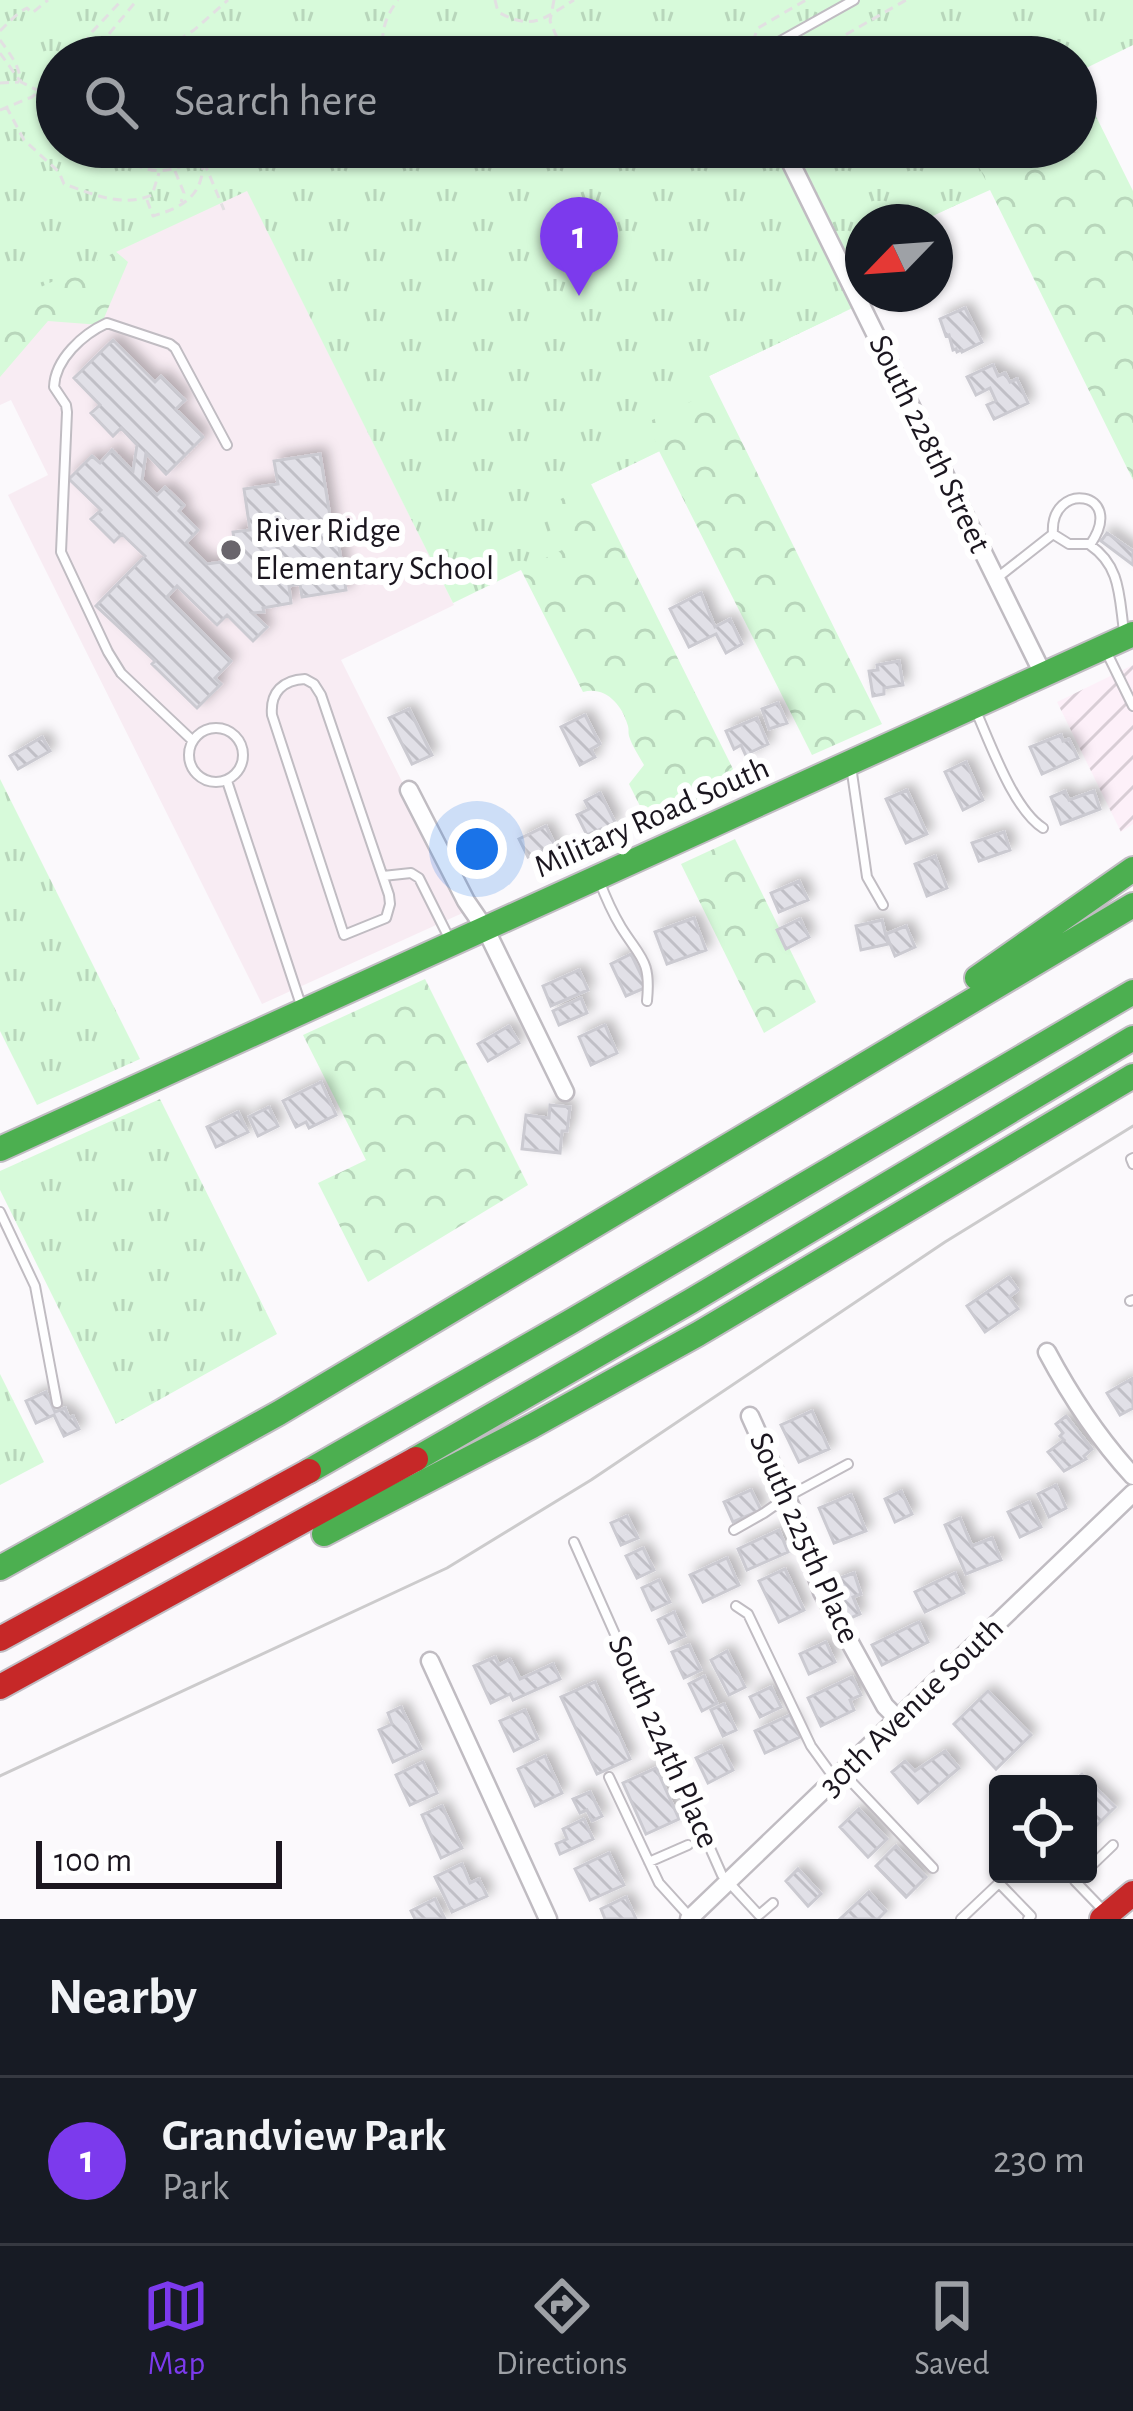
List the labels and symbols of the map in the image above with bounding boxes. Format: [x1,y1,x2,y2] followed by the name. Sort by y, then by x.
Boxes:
[540,197,618,296] pin: 1
[845,204,953,312] north arrow
[862,330,996,558] street label: South 228th Street
[255,515,494,586] place label: River Ridge Elementary School
[218,537,244,563] marker: River Ridge Elementary School
[530,751,774,885] street label: Military Road South
[447,819,507,879] your location
[743,1428,865,1648] street label: South 225th Place
[814,1611,1010,1803] street label: 30th Avenue South
[601,1631,725,1853] street label: South 224th Place
[36,1835,282,1888] scale bar

